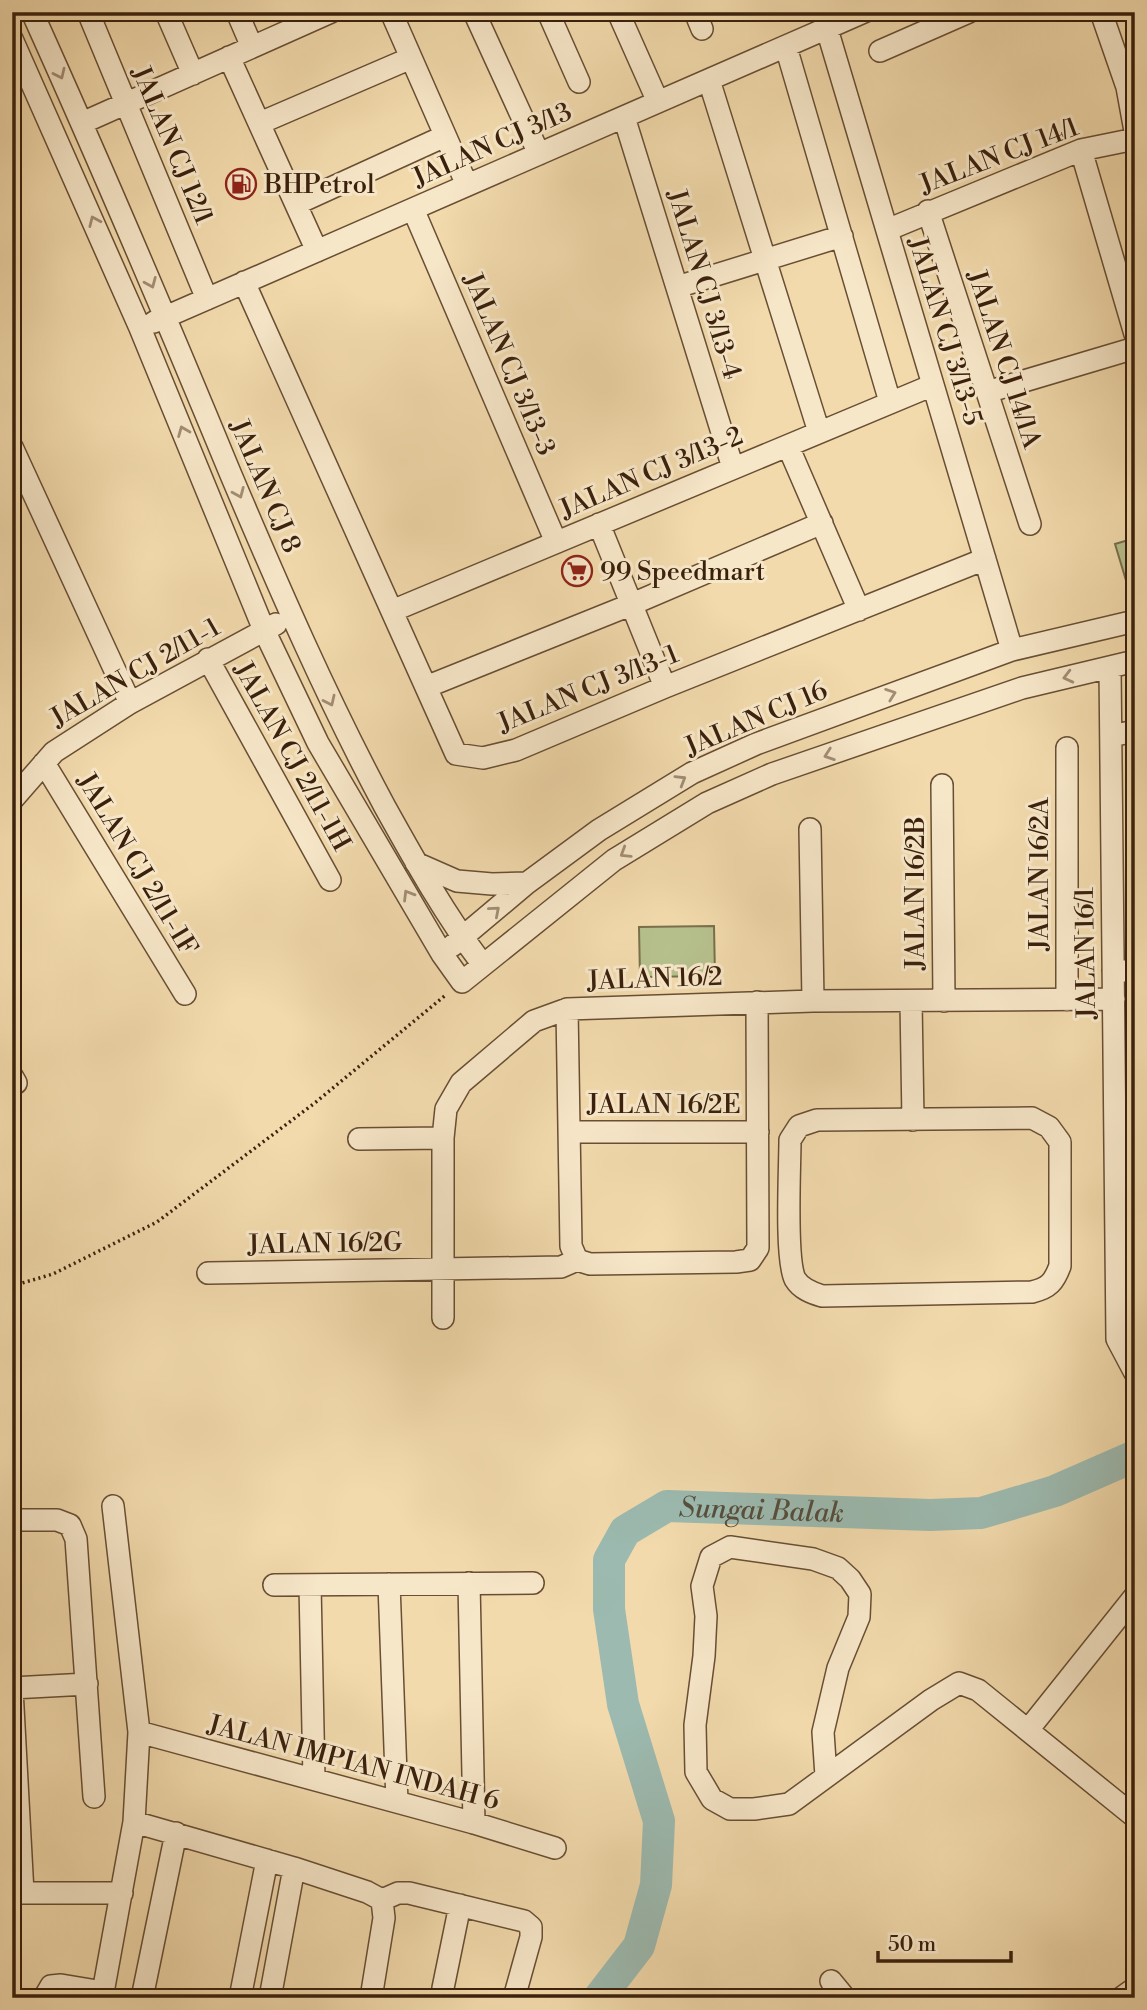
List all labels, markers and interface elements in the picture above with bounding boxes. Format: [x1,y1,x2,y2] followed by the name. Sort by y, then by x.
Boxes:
[124,61,220,229] street label: JALAN CJ 12/1
[52,67,66,79] one-way arrow
[407,96,577,195] street label: JALAN CJ 3/13
[915,111,1083,201] street label: JALAN CJ 14/1
[224,167,258,201] fuel station icon: BHPetrol
[263,169,375,201] place label: BHPetrol
[660,185,748,383] street label: JALAN CJ 3/13-4
[88,216,102,228] one-way arrow
[901,232,989,429] street label: JALAN CJ 3/13-5
[960,265,1048,453] street label: JALAN CJ 14/1A
[456,267,562,460] street label: JALAN CJ 3/13-3
[143,276,157,288] one-way arrow
[222,414,307,558] street label: JALAN CJ 8
[554,420,748,526] street label: JALAN CJ 3/13-2
[177,425,191,437] one-way arrow
[230,486,244,498] one-way arrow
[560,554,594,588] supermarket icon: 99 Speedmart
[600,556,765,588] place label: 99 Speedmart
[44,611,226,735] street label: JALAN CJ 2/11-1
[492,638,683,740] street label: JALAN CJ 3/13-1
[227,656,357,857] street label: JALAN CJ 2/11-1H
[1062,669,1074,683] one-way arrow
[679,675,832,764] street label: JALAN CJ 16
[884,688,896,702] one-way arrow
[322,694,336,706] one-way arrow
[823,747,835,761] one-way arrow
[70,767,204,962] street label: JALAN CJ 2/11-1F
[673,776,686,789] one-way arrow
[1024,796,1056,952] street label: JALAN 16/2A
[900,816,932,971] street label: JALAN 16/2B
[620,845,633,858] one-way arrow
[1069,887,1103,1020] street label: JALAN 16/1
[403,890,416,903] one-way arrow
[487,907,500,919] one-way arrow
[586,961,723,997] street label: JALAN 16/2
[586,1089,741,1121] street label: JALAN 16/2E
[247,1227,403,1261] street label: JALAN 16/2G
[678,1490,845,1531] water label: Sungai Balak
[204,1708,503,1817] street label: JALAN IMPIAN INDAH 6
[878,1919,1010,1963] scale bar
[888,1932,936,1958] text: 50 m

